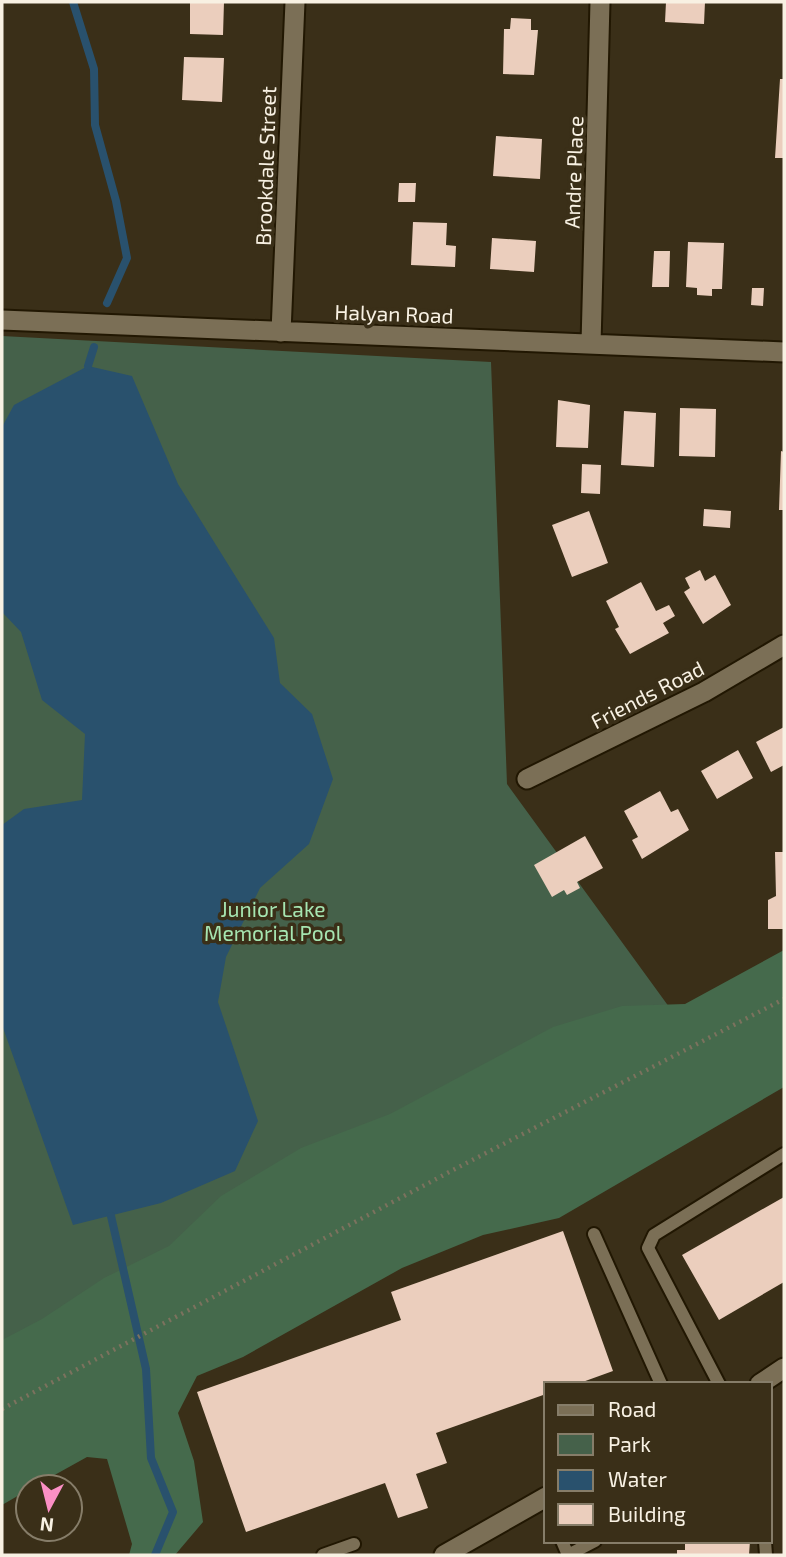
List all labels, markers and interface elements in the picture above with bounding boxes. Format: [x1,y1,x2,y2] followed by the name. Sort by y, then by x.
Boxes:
[250,86,280,246] street label: Brookdale Street
[559,115,587,229] street label: Andre Place
[334,298,454,328] street label: Halyan Road
[586,655,708,733] street label: Friends Road
[204,896,343,945] park label: Junior Lake Memorial Pool
[544,1382,772,1543] legend
[608,1396,656,1421] text: Road
[608,1431,651,1456] text: Park
[608,1466,667,1491] text: Water
[14,1473,84,1543] north arrow
[608,1501,686,1526] text: Building
[39,1513,55,1538] text: N

